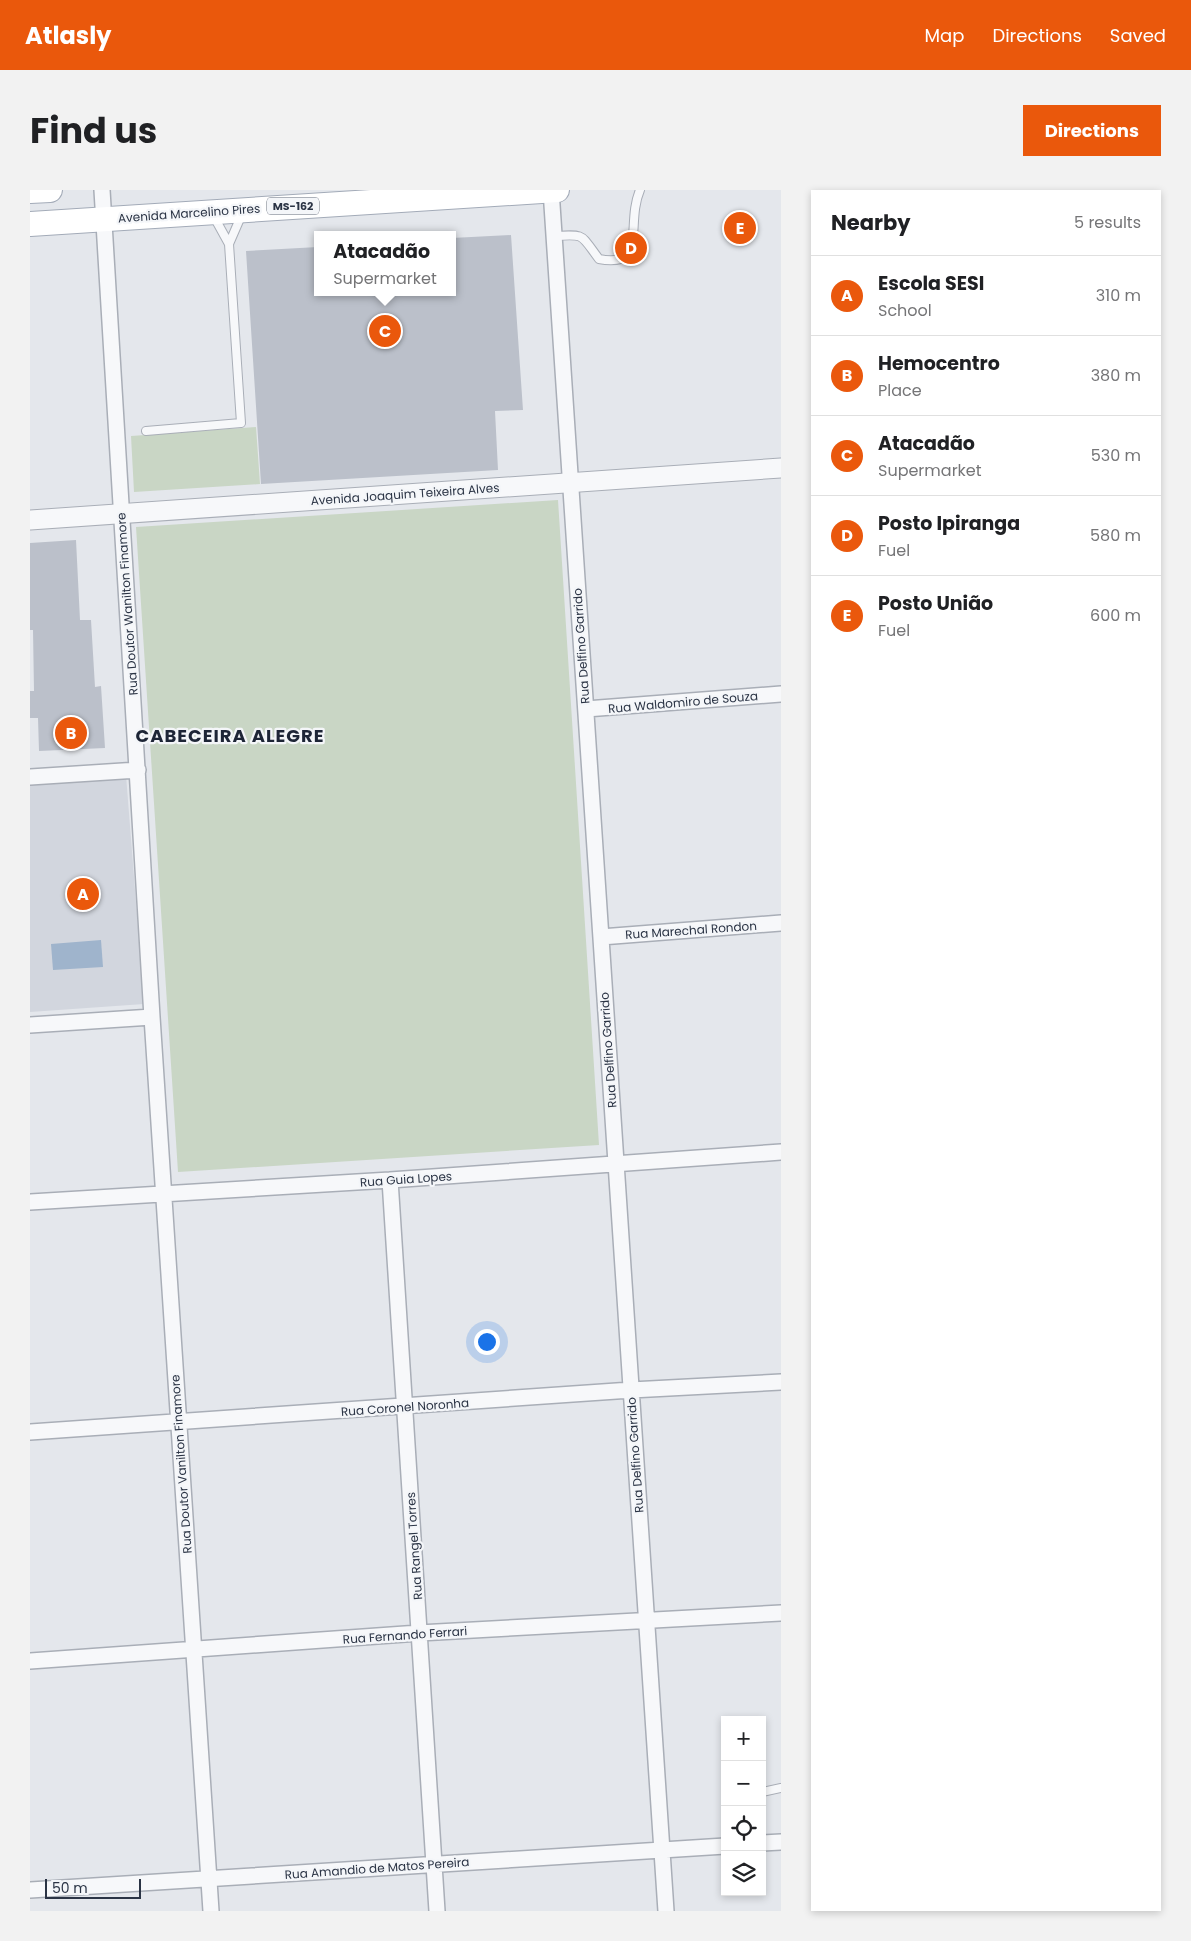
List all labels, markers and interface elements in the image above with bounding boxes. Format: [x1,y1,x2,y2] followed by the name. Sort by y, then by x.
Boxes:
[25,19,111,52] text: Atlasly
[925,23,964,48] text: Map
[992,23,1082,48] text: Directions
[1110,23,1166,48] text: Saved
[1023,105,1161,156] button: Directions
[30,106,157,155] text: Find us
[267,198,319,214] road number: MS-162
[117,200,261,226] street label: Avenida Marcelino Pires
[831,208,911,237] text: Nearby
[724,209,756,247] pin: E
[1074,211,1141,234] text: 5 results
[615,229,647,267] pin: D
[314,231,456,296] popup
[333,238,430,265] text: Atacadão
[333,267,437,290] text: Supermarket
[878,270,984,297] text: Escola SESI
[841,284,853,307] text: A
[1096,284,1141,307] text: 310 m
[878,299,932,322] text: School
[369,312,401,350] pin: C
[878,350,1000,377] text: Hemocentro
[842,364,852,387] text: B
[1091,364,1141,387] text: 380 m
[878,379,922,402] text: Place
[878,430,975,457] text: Atacadão
[841,444,853,467] text: C
[1091,444,1141,467] text: 530 m
[878,459,982,482] text: Supermarket
[310,479,500,509] street label: Avenida Joaquim Teixeira Alves
[878,510,1020,537] text: Posto Ipiranga
[112,512,142,696] street label: Rua Doutor Wanilton Finamore
[841,524,853,547] text: D
[1090,524,1141,547] text: 580 m
[878,539,910,562] text: Fuel
[568,587,594,704] street label: Rua Delfino Garrido
[878,590,993,617] text: Posto União
[843,604,851,627] text: E
[1090,604,1141,627] text: 600 m
[878,619,910,642] text: Fuel
[607,687,759,717] street label: Rua Waldomiro de Souza
[55,714,87,752] pin: B
[136,723,324,748] district label: CABECEIRA ALEGRE
[67,875,99,913] pin: A
[625,917,757,943] street label: Rua Marechal Rondon
[595,991,621,1108] street label: Rua Delfino Garrido
[359,1167,453,1191] street label: Rua Guia Lopes
[474,1329,500,1355] your location
[166,1374,196,1554] street label: Rua Doutor Vanilton Finamore
[340,1394,470,1420] street label: Rua Coronel Noronha
[622,1396,648,1513] street label: Rua Delfino Garrido
[402,1492,426,1600] street label: Rua Rangel Torres
[342,1622,468,1648] street label: Rua Fernando Ferrari
[721,1716,766,1896] map controls
[721,1716,766,1761] button: +
[721,1761,766,1806] button: −
[721,1806,766,1851] button: locate
[721,1851,766,1896] button: layers
[284,1853,470,1883] street label: Rua Amandio de Matos Pereira
[45,1876,141,1899] scale bar
[52,1878,88,1898] text: 50 m

